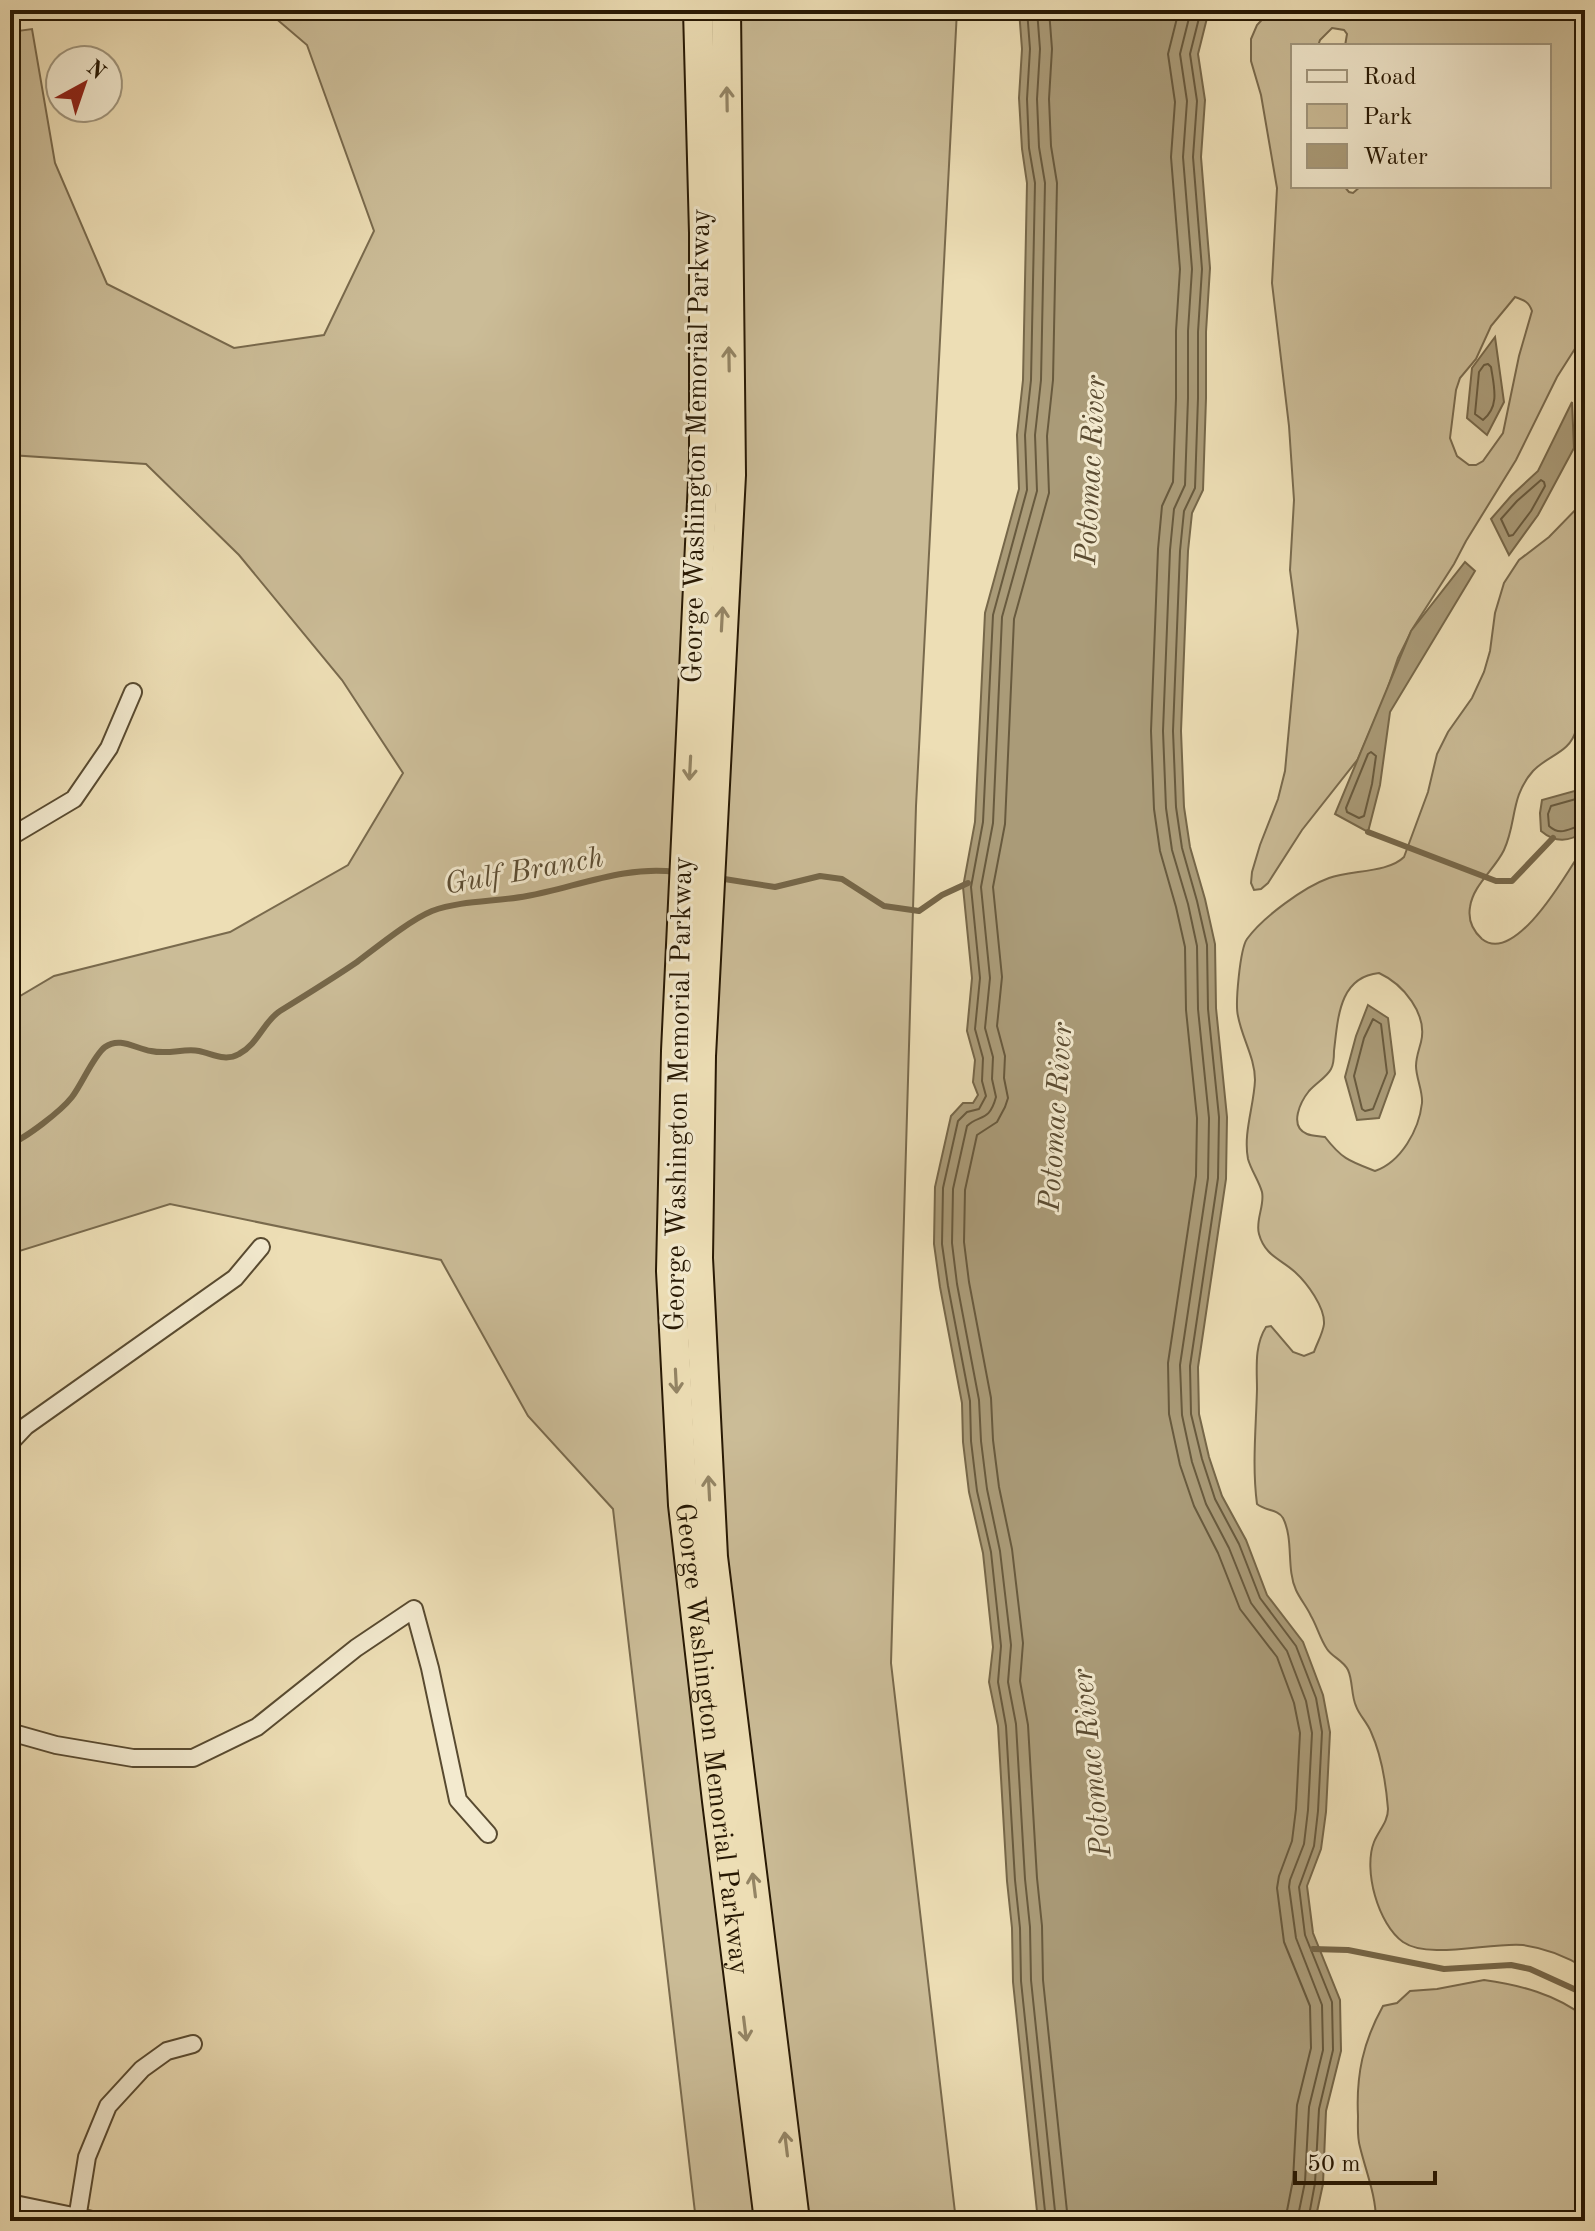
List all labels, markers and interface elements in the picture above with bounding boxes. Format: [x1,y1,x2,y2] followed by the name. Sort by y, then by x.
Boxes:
[44,44,124,124] north arrow
[1291,44,1551,188] legend
[82,56,109,84] text: N
[1363,66,1416,90] text: Road
[719,86,735,113] one-way arrow
[1363,106,1412,130] text: Park
[1363,146,1428,170] text: Water
[680,208,716,684] street label: George Washington Memorial Parkway
[722,346,737,373] one-way arrow
[1072,374,1112,566] water label: Potomac River
[715,606,730,633] one-way arrow
[682,754,697,781] one-way arrow
[442,843,606,901] water label: Gulf Branch
[662,856,698,1332] street label: George Washington Memorial Parkway
[1035,1020,1079,1213] water label: Potomac River
[669,1367,684,1394] one-way arrow
[701,1475,716,1502] one-way arrow
[669,1502,752,1977] street label: George Washington Memorial Parkway
[1068,1666,1118,1860] water label: Potomac River
[746,1873,761,1899] one-way arrow
[738,2015,753,2042] one-way arrow
[778,2131,793,2157] one-way arrow
[1295,2135,1435,2185] scale bar
[1307,2153,1361,2177] text: 50 m

